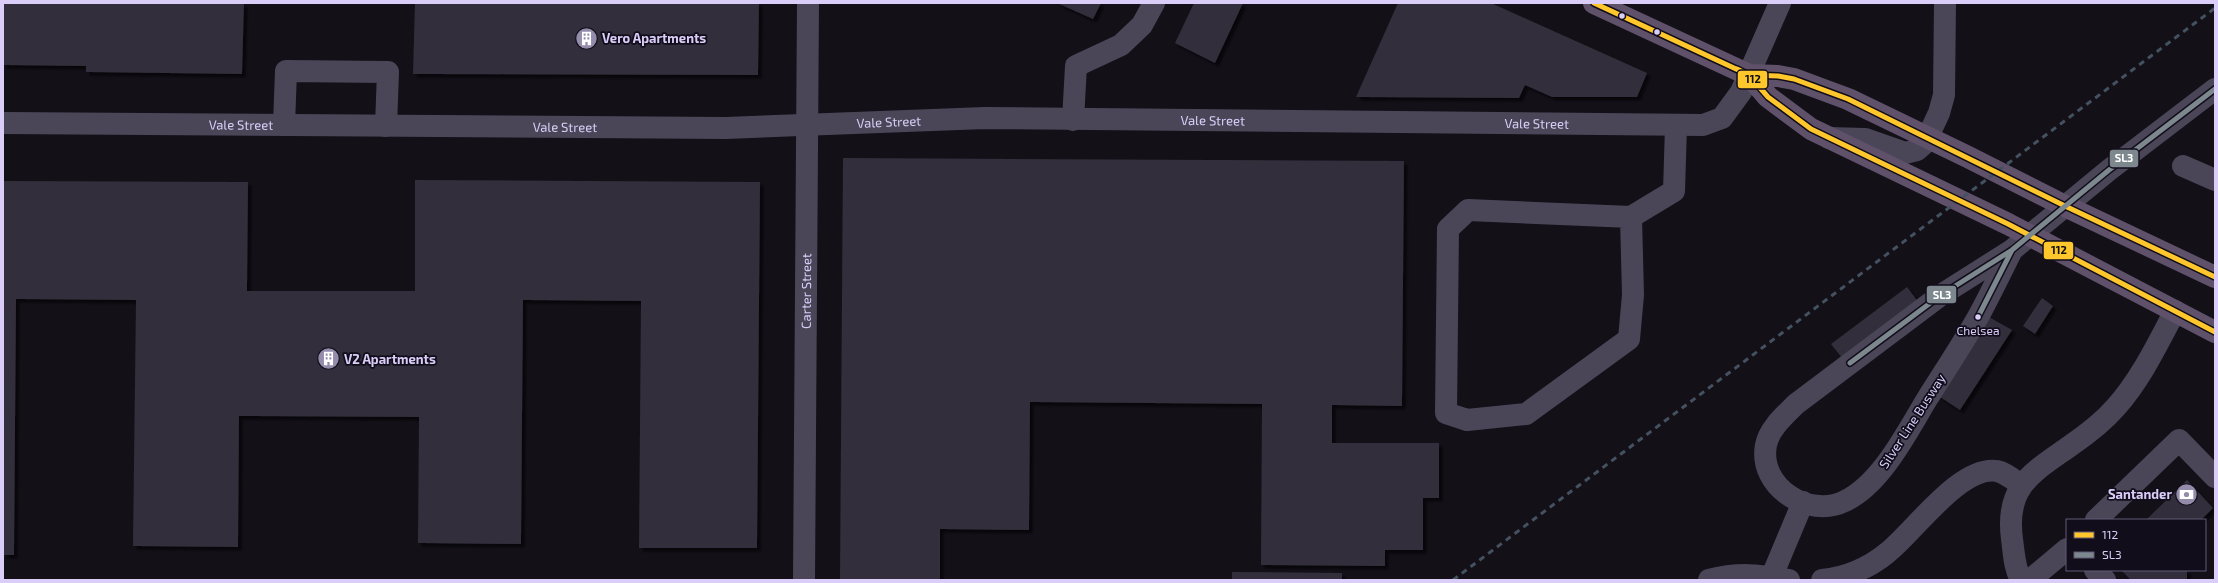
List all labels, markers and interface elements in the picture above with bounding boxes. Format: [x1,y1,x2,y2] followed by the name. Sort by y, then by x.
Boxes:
[1617,11,1627,21] unlabelled marker
[573,25,599,51] building icon: Vero Apartments
[1652,27,1662,37] unlabelled marker
[602,30,706,46] place label: Vero Apartments
[1737,70,1768,89] line badge: 112
[1745,72,1761,85] text: 112
[856,112,921,131] street label: Vale Street
[1180,112,1245,129] street label: Vale Street
[1504,115,1569,132] street label: Vale Street
[209,116,273,133] street label: Vale Street
[533,119,597,135] street label: Vale Street
[2109,149,2139,168] line badge: SL3
[2115,151,2133,164] text: SL3
[2043,241,2074,260] line badge: 112
[2051,243,2067,256] text: 112
[798,253,814,329] street label: Carter Street
[1926,285,1957,304] line badge: SL3
[1933,288,1951,301] text: SL3
[1973,312,1983,322] marker: Chelsea
[1957,323,1999,337] place label: Chelsea
[316,346,342,372] building icon: V2 Apartments
[344,351,436,367] place label: V2 Apartments
[1875,370,1949,471] street label: Silver Line Busway
[2174,481,2200,507] bank icon: Santander
[2108,486,2172,502] place label: Santander
[2066,519,2206,571] legend
[2102,527,2119,541] text: 112
[2102,547,2122,561] text: SL3

